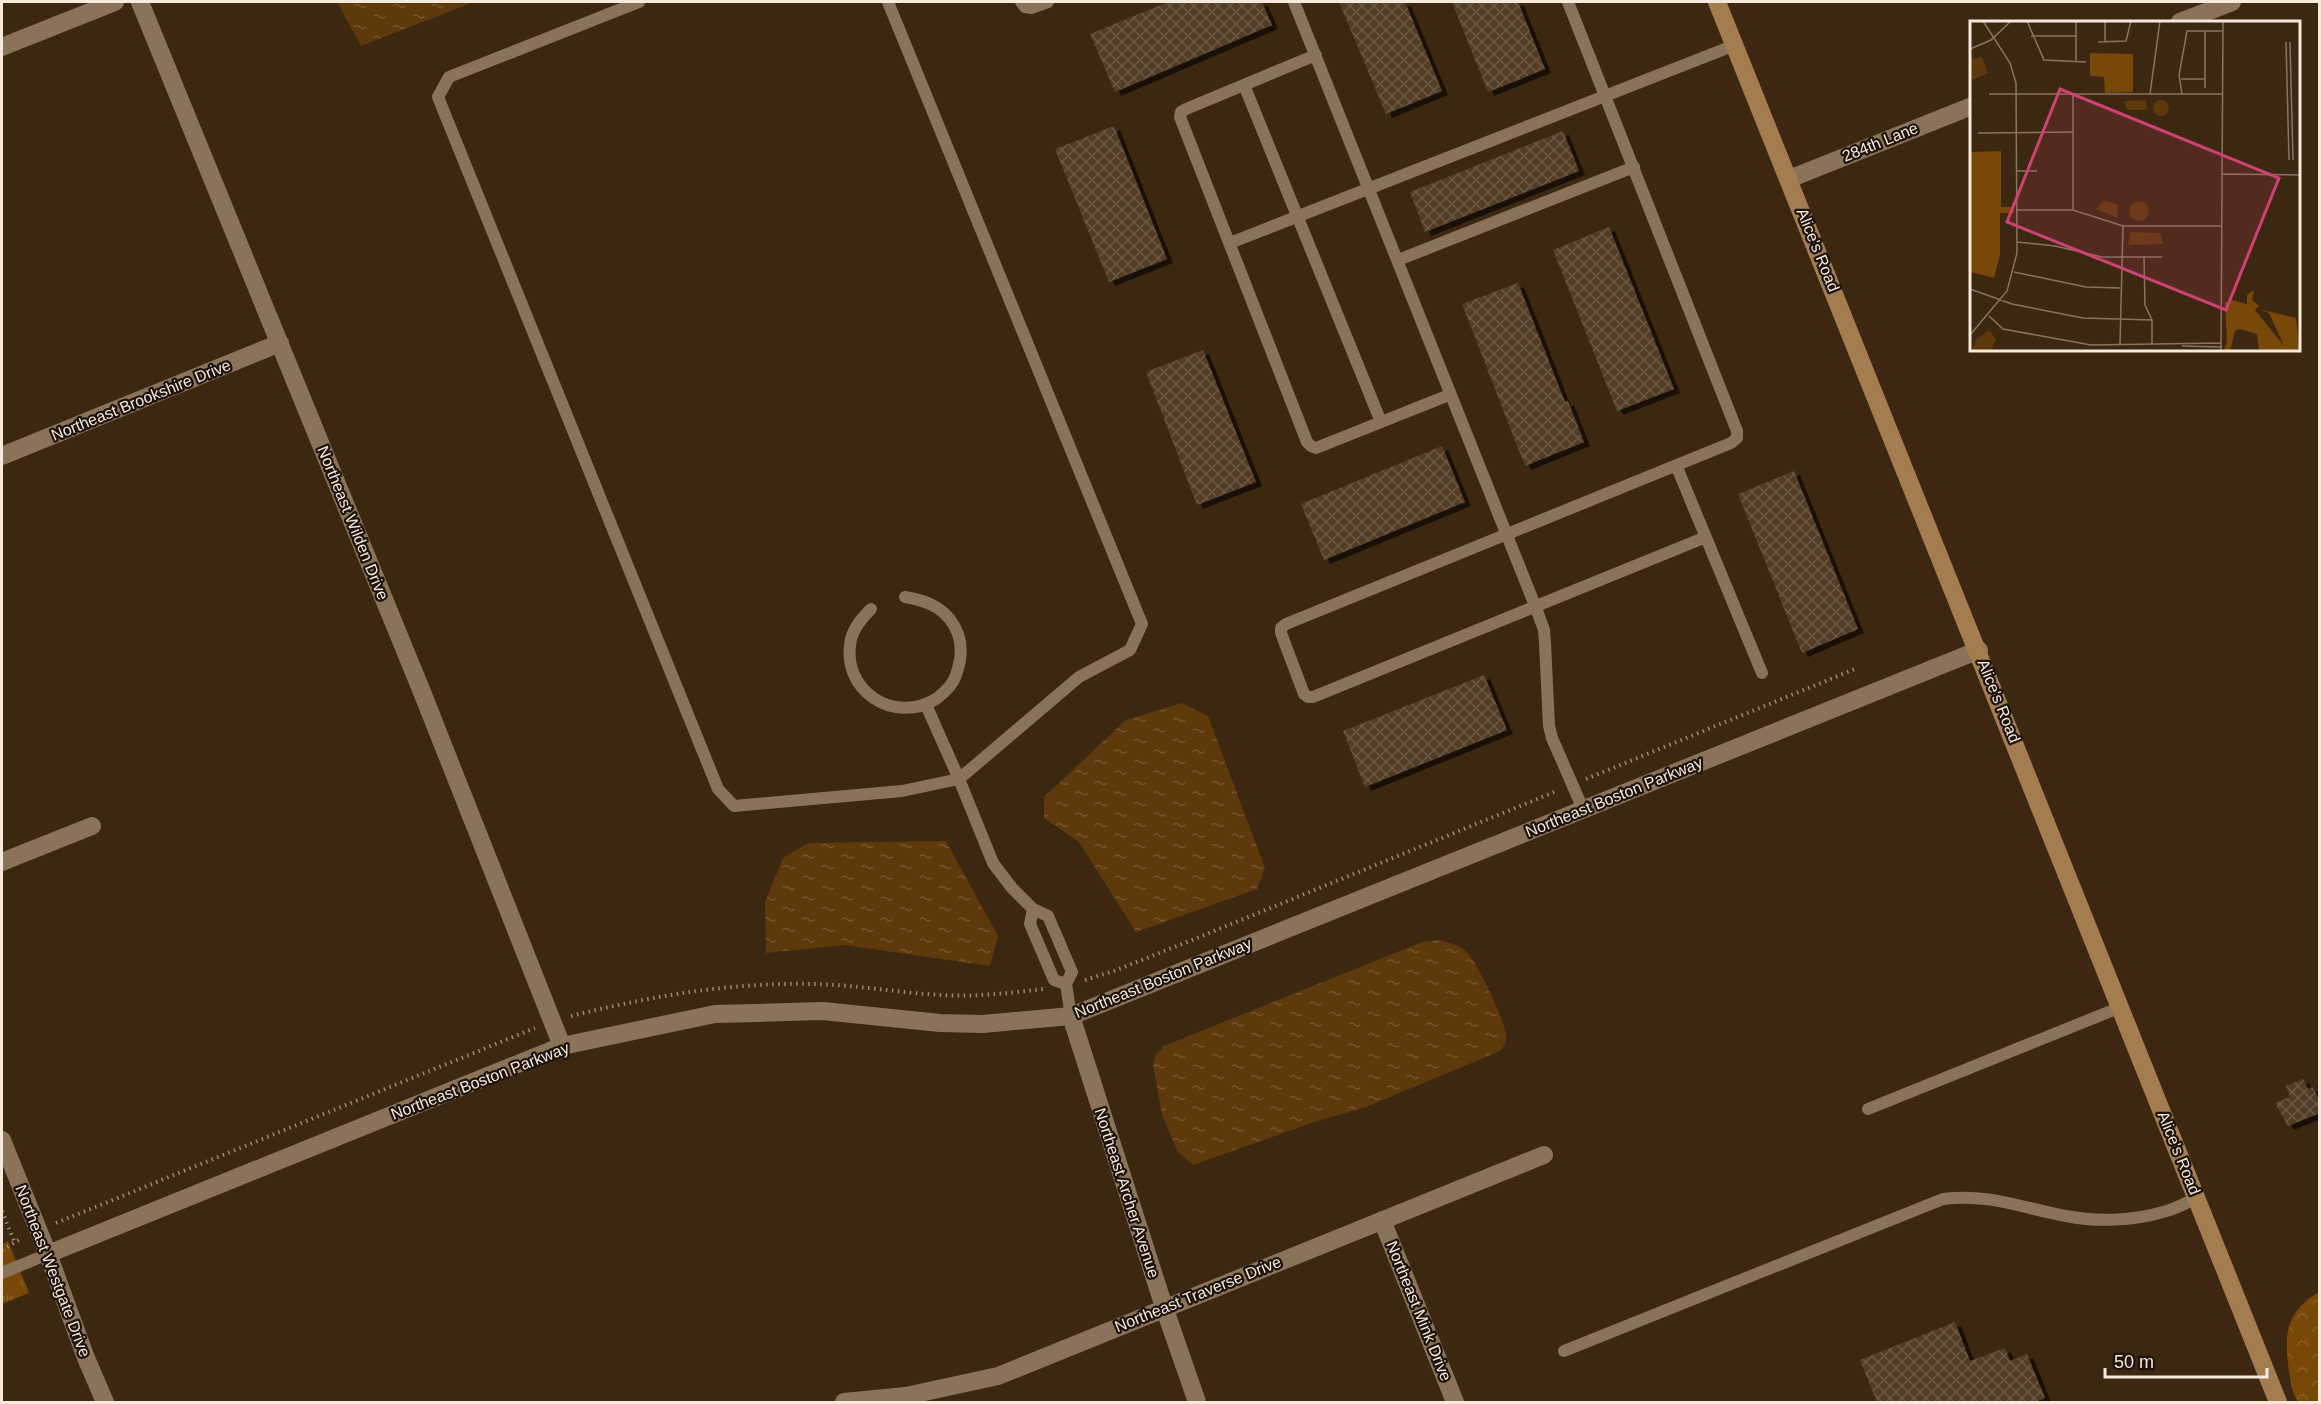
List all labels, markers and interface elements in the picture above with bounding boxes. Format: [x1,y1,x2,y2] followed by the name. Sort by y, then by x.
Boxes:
[1970,21,2300,351] inset map
[1840,119,1920,165] street label: 284th Lane
[1794,206,1842,294] street label: Alice's Road
[49,356,233,444] street label: Northeast Brookshire Drive
[314,444,392,603] street label: Northeast Wilden Drive
[1975,657,2023,745] street label: Alice's Road
[1523,754,1705,840] street label: Northeast Boston Parkway
[1072,935,1254,1021] street label: Northeast Boston Parkway
[389,1039,571,1123] street label: Northeast Boston Parkway
[1091,1106,1163,1280] street label: Northeast Archer Avenue
[2155,1109,2203,1197] street label: Alice's Road
[12,1183,94,1360] street label: Northeast Westgate Drive
[1383,1239,1455,1384] street label: Northeast Mink Drive
[1112,1253,1284,1335] street label: Northeast Traverse Drive
[2105,1341,2267,1379] scale bar
[2114,1352,2154,1372] text: 50 m

